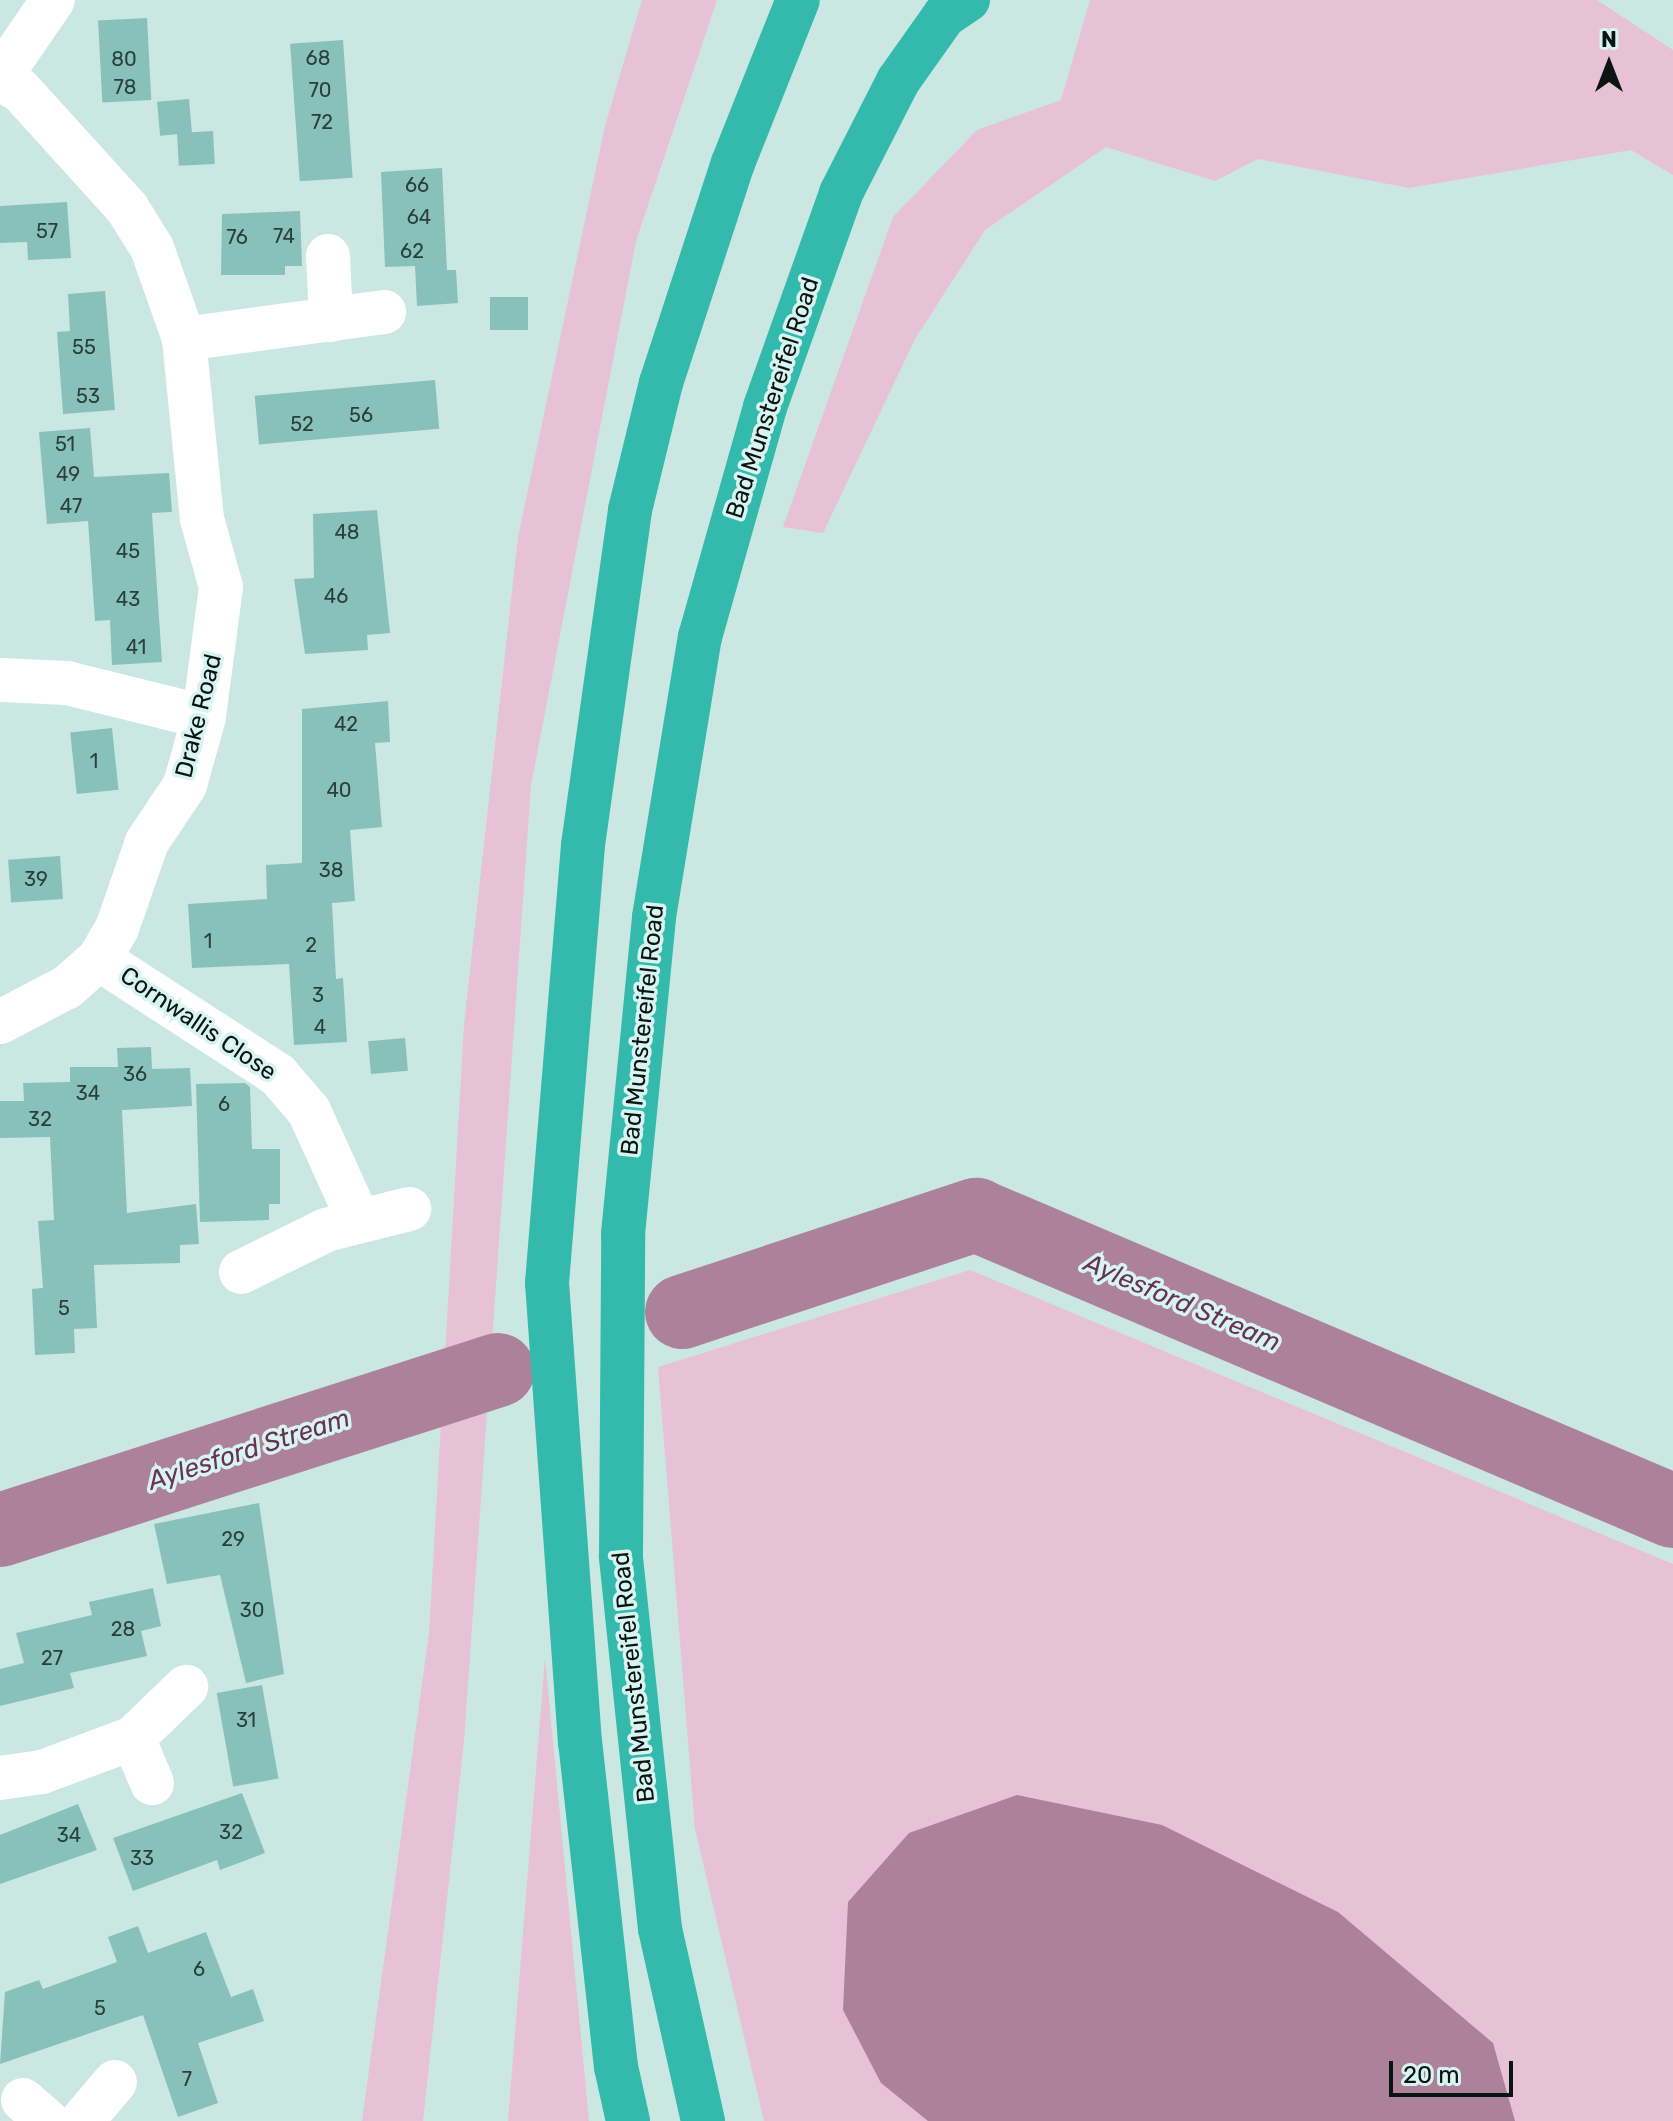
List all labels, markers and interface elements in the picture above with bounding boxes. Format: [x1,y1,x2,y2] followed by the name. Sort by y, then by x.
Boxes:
[1569,24,1649,104] north arrow
[1601,26,1617,53] text: N
[306,46,330,70] house number: 68
[111,47,137,71] house number: 80
[114,75,136,99] house number: 78
[309,78,331,102] house number: 70
[311,110,333,134] house number: 72
[405,173,429,197] house number: 66
[407,205,431,229] house number: 64
[36,219,58,243] house number: 57
[273,224,295,248] house number: 74
[226,225,248,249] house number: 76
[400,239,424,263] house number: 62
[720,274,826,522] street label: Bad Munstereifel Road
[72,335,96,359] house number: 55
[76,384,100,408] house number: 53
[349,403,373,427] house number: 56
[290,412,314,436] house number: 52
[55,432,75,456] house number: 51
[56,462,80,486] house number: 49
[60,494,82,518] house number: 47
[334,520,360,544] house number: 48
[116,539,140,563] house number: 45
[324,584,348,608] house number: 46
[116,587,140,611] house number: 43
[126,635,146,659] house number: 41
[170,651,228,781] street label: Drake Road
[334,712,358,736] house number: 42
[90,749,98,773] house number: 1
[326,778,352,802] house number: 40
[319,858,343,882] house number: 38
[24,867,48,891] house number: 39
[616,903,670,1157] street label: Bad Munstereifel Road
[204,929,212,953] house number: 1
[305,933,317,957] house number: 2
[114,961,282,1087] street label: Cornwallis Close
[312,983,324,1007] house number: 3
[314,1015,326,1039] house number: 4
[123,1062,147,1086] house number: 36
[76,1081,100,1105] house number: 34
[218,1092,230,1116] house number: 6
[28,1107,52,1131] house number: 32
[1079,1248,1285,1358] water label: Aylesford Stream
[58,1296,70,1320] house number: 5
[144,1403,354,1497] water label: Aylesford Stream
[221,1527,245,1551] house number: 29
[607,1550,661,1804] street label: Bad Munstereifel Road
[240,1598,264,1622] house number: 30
[111,1617,135,1641] house number: 28
[41,1646,63,1670] house number: 27
[236,1708,256,1732] house number: 31
[219,1820,243,1844] house number: 32
[57,1823,81,1847] house number: 34
[130,1846,154,1870] house number: 33
[193,1957,205,1981] house number: 6
[94,1996,106,2020] house number: 5
[1393,2045,1517,2095] scale bar
[1403,2061,1460,2089] text: 20 m
[182,2067,192,2091] house number: 7

